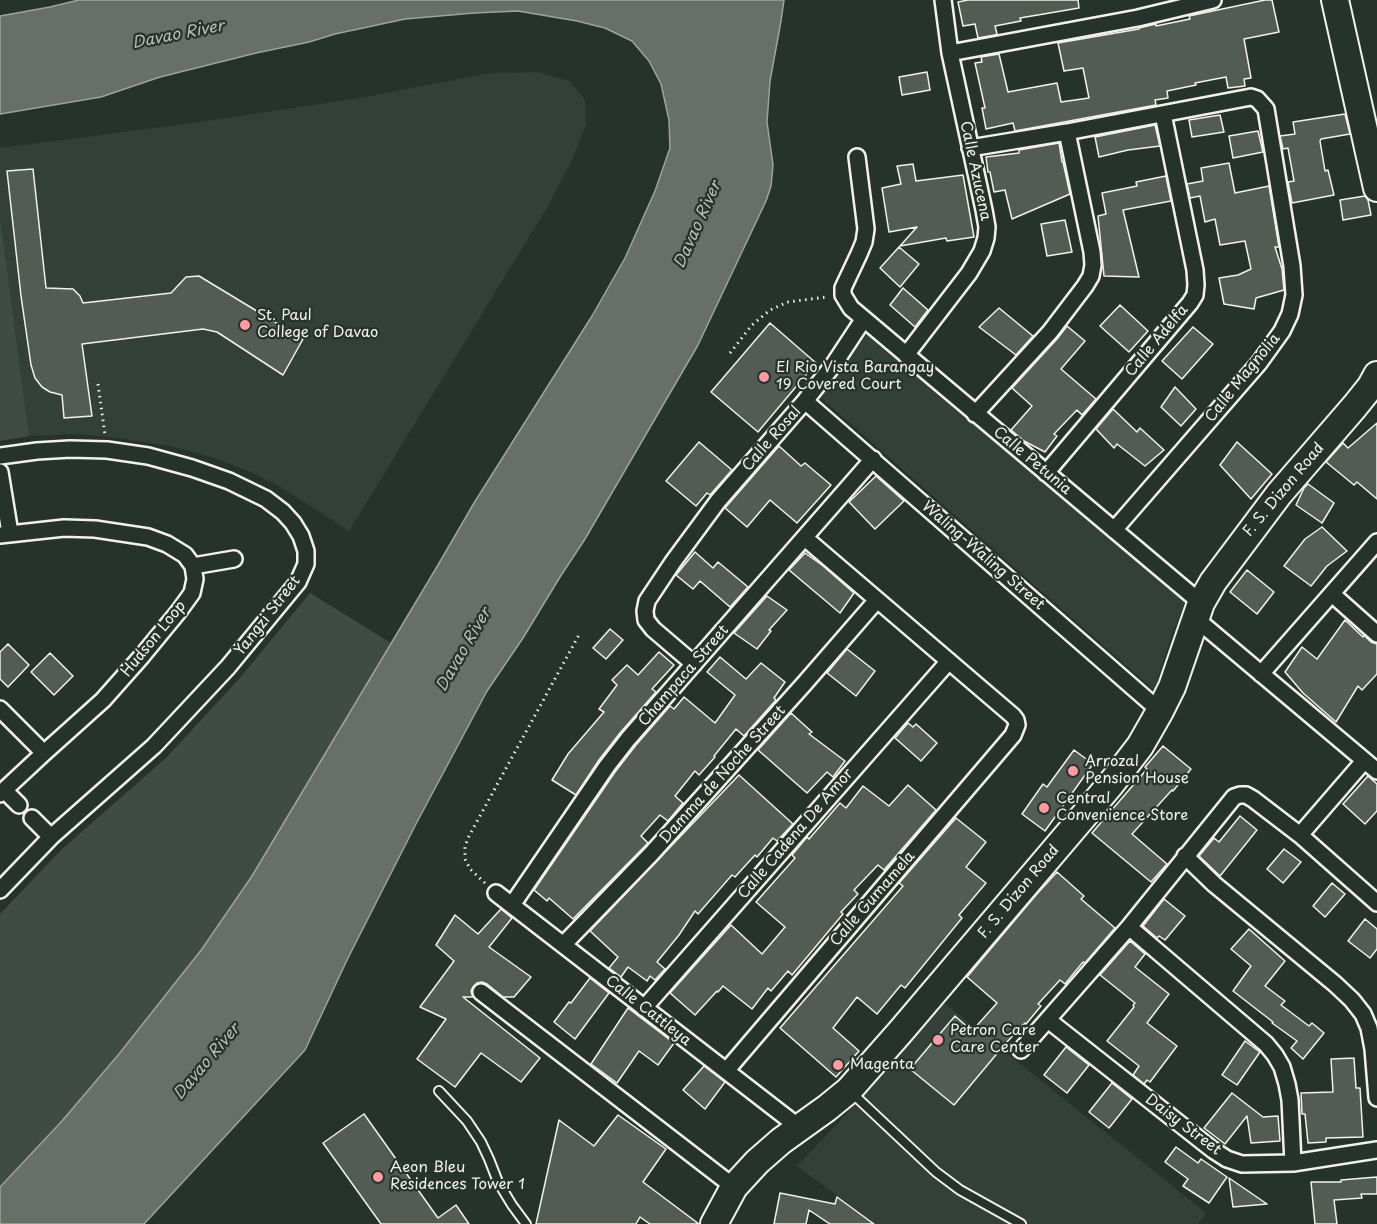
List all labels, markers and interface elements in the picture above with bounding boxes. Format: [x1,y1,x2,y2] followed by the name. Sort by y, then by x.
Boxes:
[130,17,226,53] water label: Davao River
[956,120,994,222] street label: Calle Azucena
[670,179,726,271] water label: Davao River
[1122,301,1192,381] street label: Calle Adelfa
[257,307,378,342] place label: St. Paul College of Davao
[238,318,252,332] marker: St. Paul College of Davao
[1202,330,1284,426] street label: Calle Magnolia
[776,359,934,394] place label: El Rio Vista Barangay 19 Covered Court
[757,370,771,384] marker: El Rio Vista Barangay 19 Covered Court
[739,403,805,475] street label: Calle Rosal
[989,423,1075,499] street label: Calle Petunia
[1240,440,1328,540] street label: F. S. Dizon Road
[918,498,1048,614] street label: Waling-Waling Street
[231,573,305,659] street label: Yangzi Street
[118,597,190,681] street label: Hudson Loop
[432,605,496,695] water label: Davao River
[635,622,733,730] street label: Champaca Street
[656,702,790,848] street label: Damma de Noche Street
[1085,753,1189,788] place label: Arrozal Pension House
[1066,764,1080,778] marker: Arrozal Pension House
[734,765,858,903] street label: Calle Cadena De Amor
[1056,790,1188,825] place label: Central Convenience Store
[1037,801,1051,815] marker: Central Convenience Store
[975,842,1063,942] street label: F. S. Dizon Road
[827,848,919,950] street label: Calle Gumamela
[602,972,694,1050] street label: Calle Cattleya
[170,1020,244,1104] water label: Davao River
[950,1022,1039,1057] place label: Petron Care Care Center
[931,1033,945,1047] marker: Petron Care Care Center
[850,1056,914,1074] place label: Magenta
[831,1058,845,1072] marker: Magenta
[1141,1091,1225,1159] street label: Daisy Street
[390,1159,525,1194] place label: Aeon Bleu Residences Tower 1
[371,1170,385,1184] marker: Aeon Bleu Residences Tower 1

